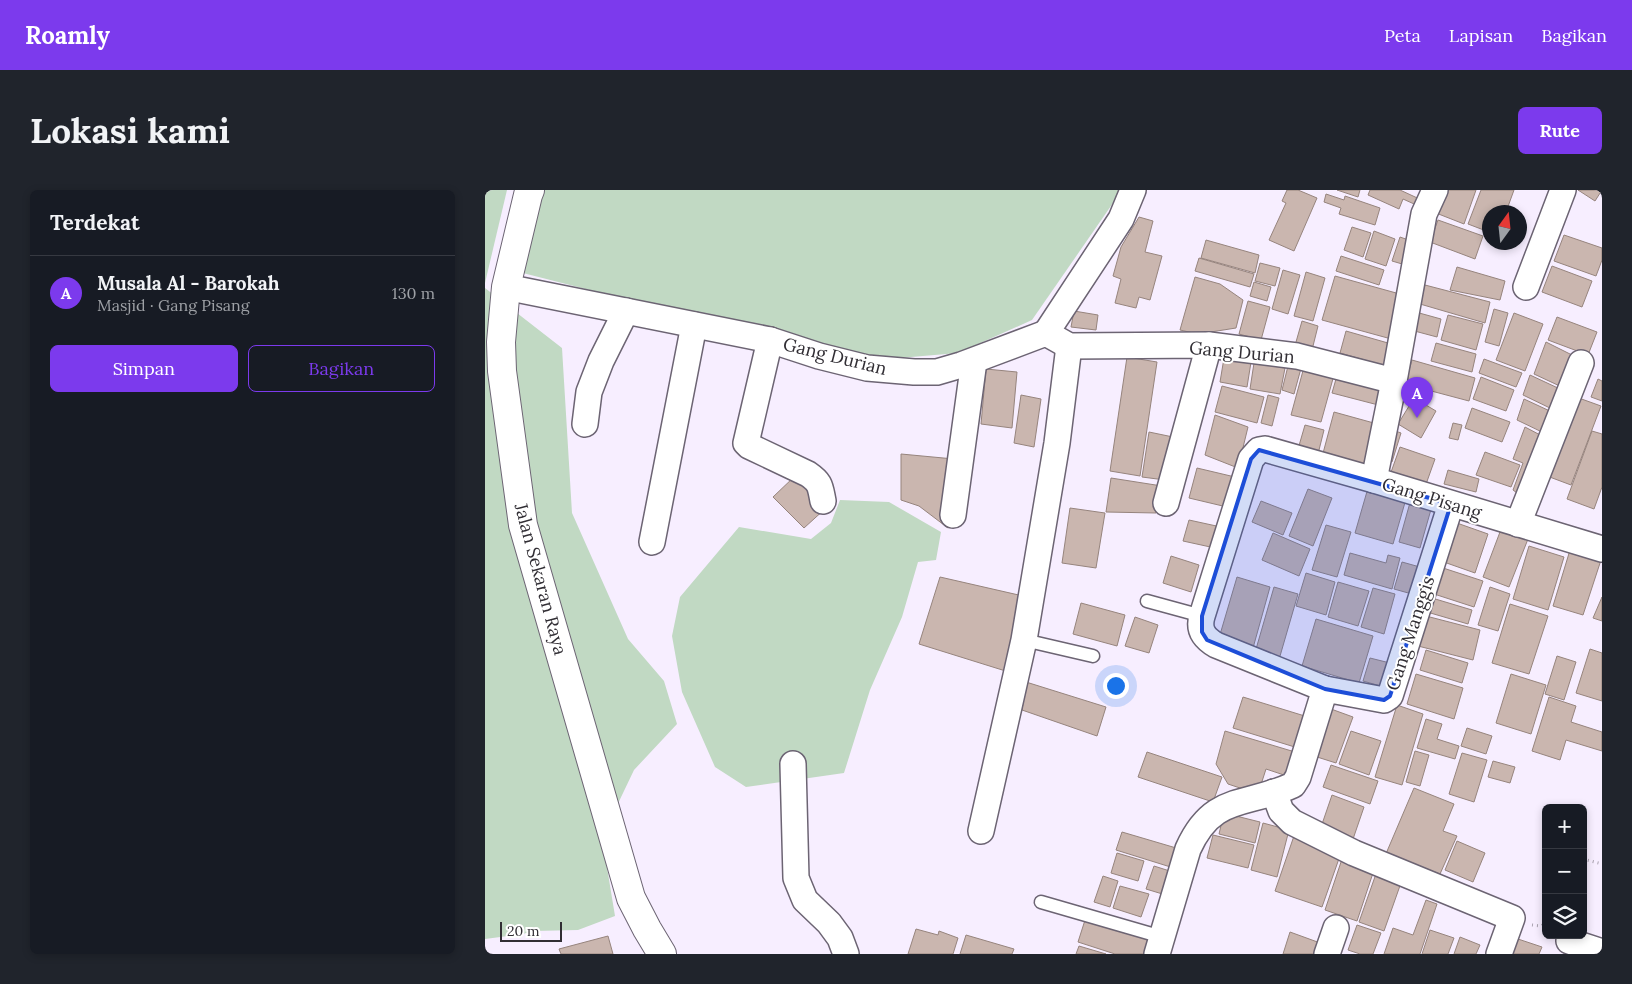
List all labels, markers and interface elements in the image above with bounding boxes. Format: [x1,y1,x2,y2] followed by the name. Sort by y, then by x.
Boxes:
[25,20,110,51] text: Roamly
[1384,24,1421,47] text: Peta
[1449,24,1513,47] text: Lapisan
[1541,24,1607,47] text: Bagikan
[1518,107,1602,154] button: Rute
[30,108,230,153] text: Lokasi kami
[1482,205,1527,250] north arrow
[50,209,140,236] text: Terdekat
[97,271,280,295] text: Musala Al - Barokah
[61,283,71,303] text: A
[392,283,435,303] text: 130 m
[97,295,250,315] text: Masjid · Gang Pisang
[781,332,889,380] street label: Gang Durian
[1188,336,1296,368] street label: Gang Durian
[50,345,238,392] button: Simpan
[248,345,435,392] button: Bagikan
[1401,377,1433,418] pin: A
[1379,472,1486,524] street label: Gang Pisang
[509,500,572,657] street label: Jalan Sekaran Raya
[1381,573,1439,693] street label: Gang Manggis
[1103,673,1129,699] your location
[1542,804,1587,939] map controls
[1542,804,1587,849] button: +
[1542,849,1587,894] button: −
[1542,894,1587,939] button: layers
[500,919,563,942] scale bar
[507,922,539,940] text: 20 m

